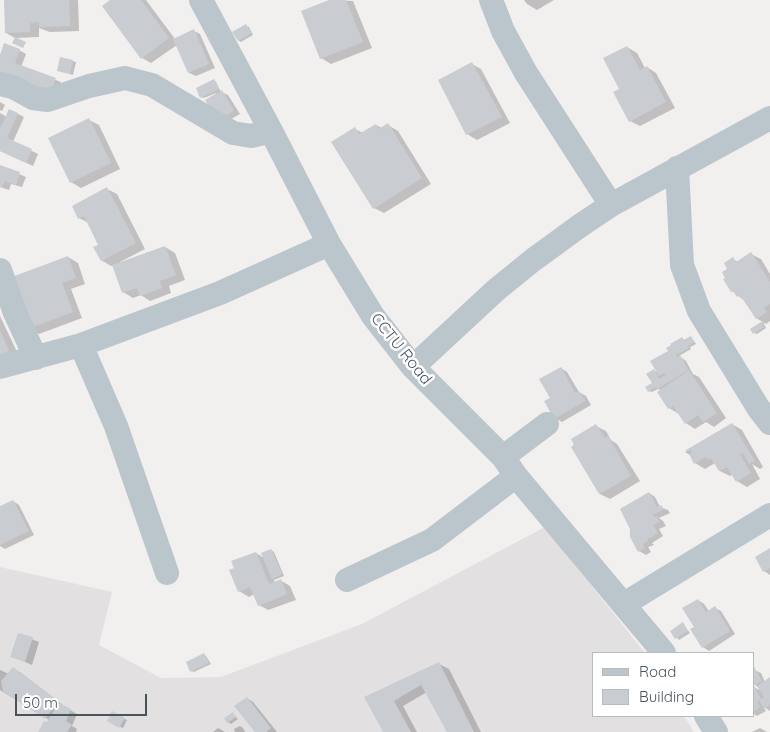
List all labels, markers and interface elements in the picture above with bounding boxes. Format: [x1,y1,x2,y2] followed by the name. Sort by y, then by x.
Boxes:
[366,310,436,388] street label: CCTU Road
[592,652,755,717] legend
[639,662,676,681] text: Road
[18,684,150,716] scale bar
[639,687,694,706] text: Building
[23,693,58,712] text: 50 m

